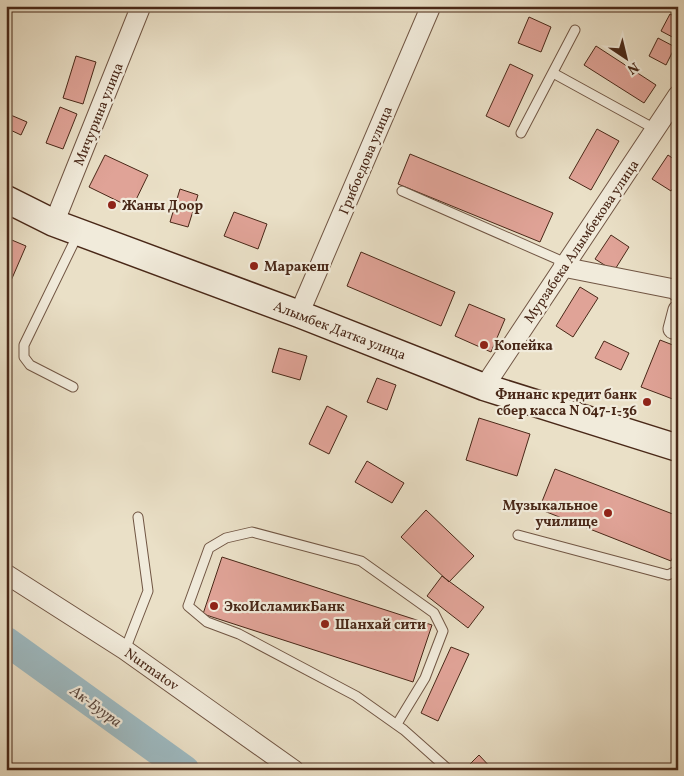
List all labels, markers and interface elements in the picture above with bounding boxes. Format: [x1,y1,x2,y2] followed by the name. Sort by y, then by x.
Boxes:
[602,32,652,82] north arrow
[623,57,642,78] text: N
[70,60,129,169] street label: Мичурина улица
[335,103,398,218] street label: Грибоедова улица
[520,156,644,327] street label: Мурзабека Алымбекова улица
[122,197,203,216] place label: Жаны Доор
[106,199,118,211] marker: Жаны Доор
[264,258,329,277] place label: Маракеш
[248,260,260,272] marker: Маракеш
[270,297,409,365] street label: Алымбек Датка улица
[494,337,553,356] place label: Копейка
[478,339,490,351] marker: Копейка
[495,386,638,421] place label: Финанс кредит банк сбер касса N 047-1-36
[641,396,653,408] marker: Финанс кредит банк сбер касса N 047-1-36
[503,497,598,532] place label: Музыкальное училище
[602,507,614,519] marker: Музыкальное училище
[224,598,345,617] place label: ЭкоИсламикБанк
[208,600,220,612] marker: ЭкоИсламикБанк
[335,616,426,635] place label: Шанхай сити
[319,618,331,630] marker: Шанхай сити
[120,644,183,696] street label: Nurmatov
[64,681,125,733] water label: Ак-Буура

